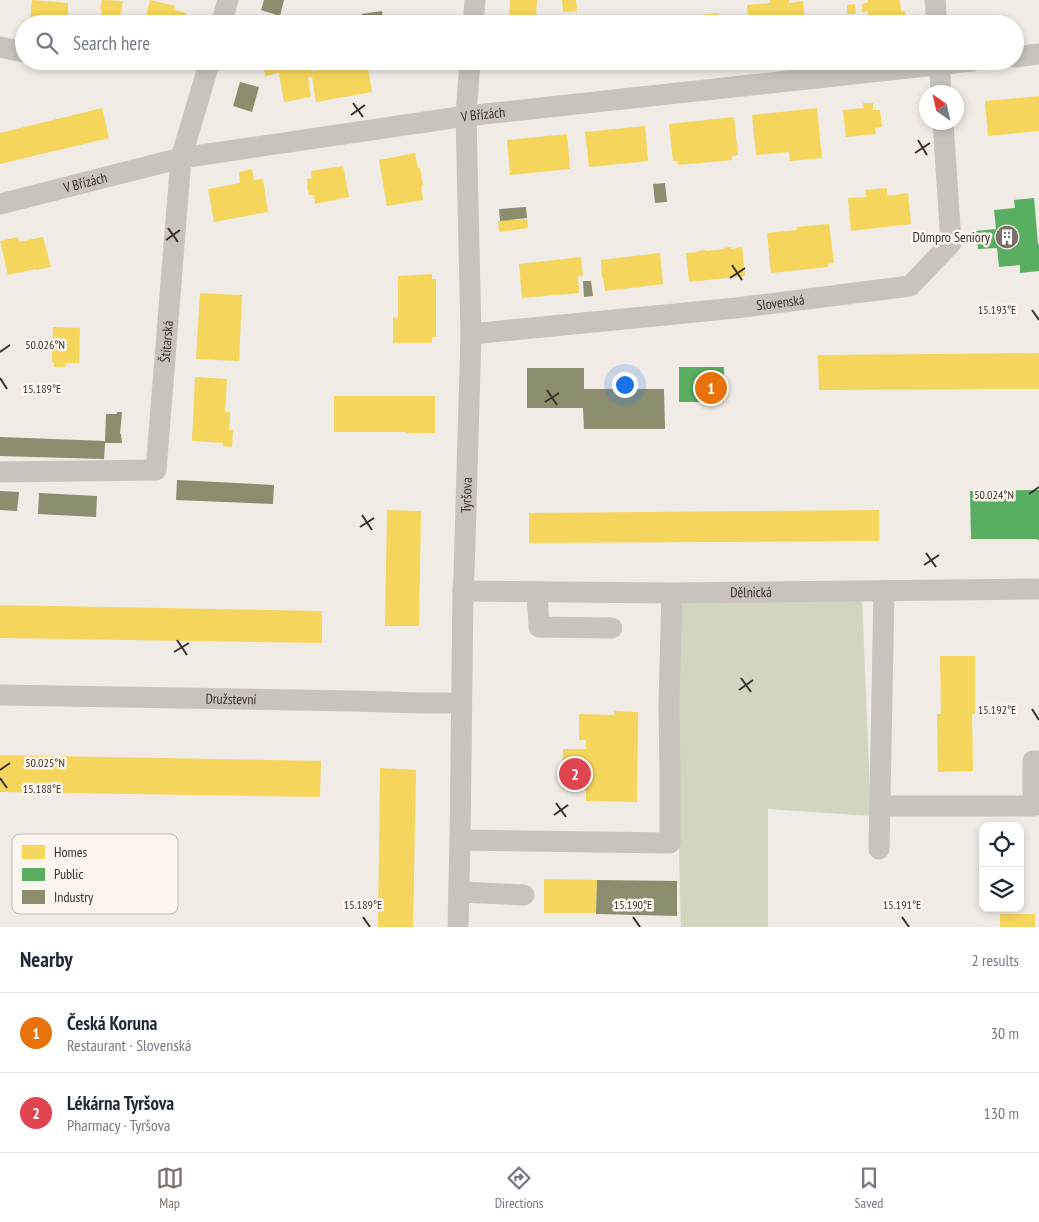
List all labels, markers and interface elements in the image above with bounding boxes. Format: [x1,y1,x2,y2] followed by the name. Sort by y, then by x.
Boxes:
[15,15,1024,70] search box
[33,29,61,57] icon: search
[73,31,150,55] text: Search here
[919,85,964,130] north arrow
[459,103,506,126] street label: V Břízách
[61,168,109,197] street label: V Břízách
[994,224,1020,250] building icon: Důmpro Seniory
[912,228,991,246] place label: Důmpro Seniory
[755,290,805,314] street label: Slovenská
[978,302,1016,317] text: 15.193°E
[156,320,177,363] street label: Štítarská
[25,337,65,352] text: 50.026°N
[695,369,727,407] pin: 1
[612,372,638,398] your location
[23,381,61,396] text: 15.189°E
[457,477,476,513] street label: Tyršova
[974,487,1014,502] text: 50.024°N
[730,583,772,601] street label: Dělnická
[205,690,257,708] street label: Družstevní
[978,702,1016,717] text: 15.192°E
[25,755,65,770] text: 50.025°N
[559,755,591,793] pin: 2
[23,781,61,796] text: 15.188°E
[979,822,1024,912] map controls
[979,822,1024,867] button: locate
[12,834,178,914] legend
[54,843,87,861] text: Homes
[54,865,83,883] text: Public
[979,867,1024,912] button: layers
[54,888,94,906] text: Industry
[344,897,382,912] text: 15.189°E
[614,897,652,912] text: 15.190°E
[883,897,921,912] text: 15.191°E
[20,946,73,973] text: Nearby
[972,950,1019,970] text: 2 results
[67,1011,157,1035] text: Česká Koruna
[32,1023,40,1043] text: 1
[991,1023,1019,1043] text: 30 m
[67,1035,191,1055] text: Restaurant · Slovenská
[67,1091,174,1115] text: Lékárna Tyršova
[32,1103,40,1123] text: 2
[984,1103,1019,1123] text: 130 m
[67,1115,170,1135] text: Pharmacy · Tyršova
[156,1164,184,1212] tab: Map
[495,1164,543,1212] tab: Directions
[855,1164,883,1212] tab: Saved

